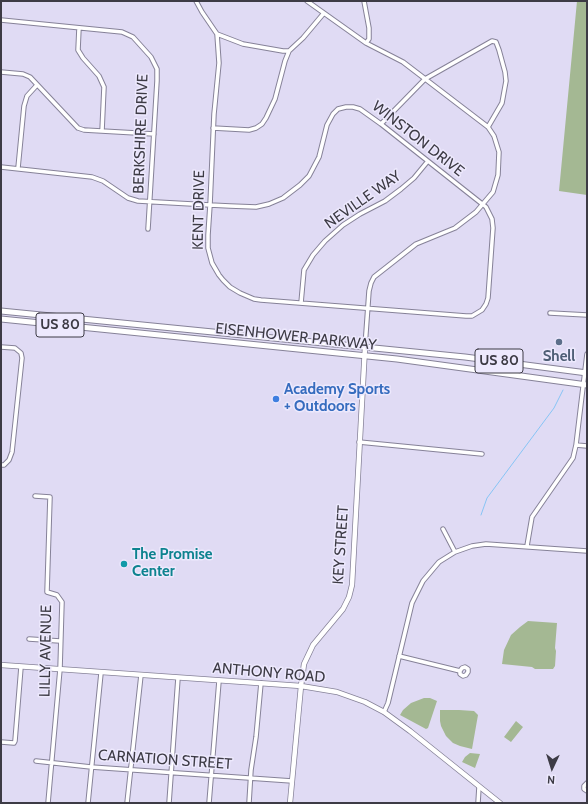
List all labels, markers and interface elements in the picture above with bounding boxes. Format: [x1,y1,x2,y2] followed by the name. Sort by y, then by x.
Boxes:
[130,74,152,194] street label: BERKSHIRE DRIVE
[368,98,468,180] street label: WINSTON DRIVE
[321,167,405,233] street label: NEVILLE WAY
[189,170,209,250] street label: KENT DRIVE
[36,313,84,337] road number: US 80
[215,320,377,354] street label: EISENHOWER PARKWAY
[554,337,564,347] marker: Shell
[543,348,575,366] place label: Shell
[475,349,523,373] road number: US 80
[284,381,390,416] place label: Academy Sports + Outdoors
[271,394,281,404] marker: Academy Sports + Outdoors
[329,505,353,585] street label: KEY STREET
[132,546,212,581] place label: The Promise Center
[119,559,129,569] marker: The Promise Center
[36,605,56,697] street label: LILLY AVENUE
[212,659,326,687] street label: ANTHONY ROAD
[97,746,233,774] street label: CARNATION STREET
[532,748,572,788] north arrow
[547,773,556,787] text: N

